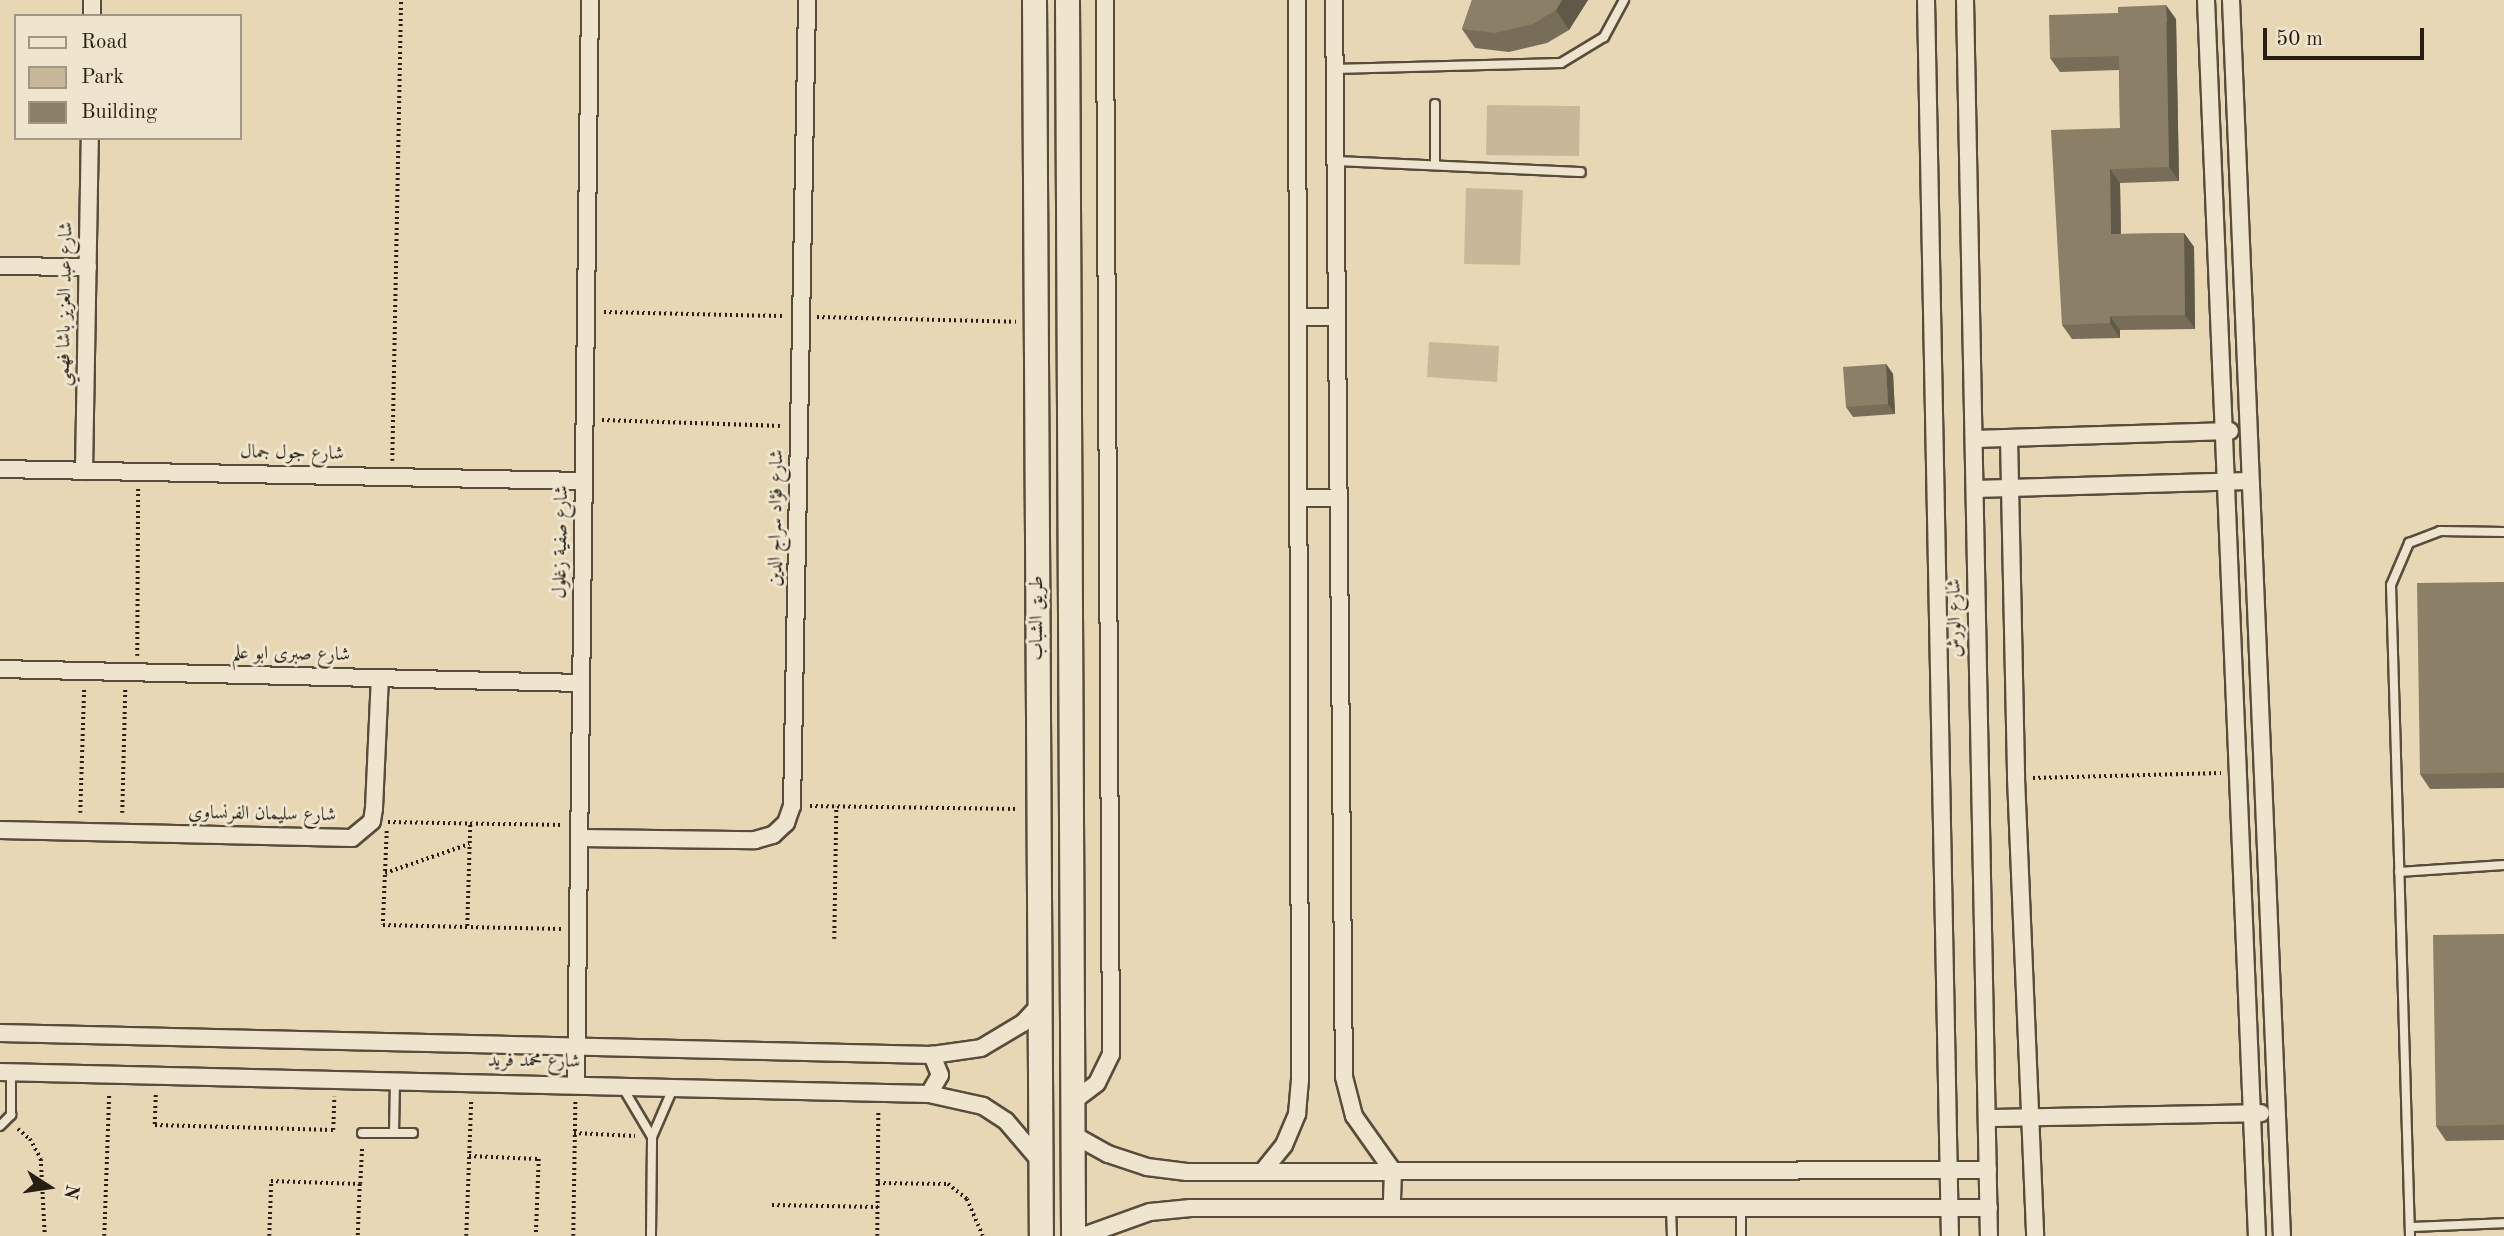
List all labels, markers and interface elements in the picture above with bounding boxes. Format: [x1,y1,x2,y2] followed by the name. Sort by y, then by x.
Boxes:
[14,14,242,140] legend
[2266,14,2427,58] scale bar
[2276,29,2323,50] text: 50 m
[81,32,128,53] text: Road
[81,67,124,88] text: Park
[81,102,157,123] text: Building
[53,222,79,386] street label: شارع عبد العزيز باشا فهمي
[240,442,344,466] street label: شارع جول جمال
[764,449,790,587] street label: شارع فؤاد سراج الدين
[550,485,574,599] street label: شارع صفية زغلول
[1027,576,1049,660] street label: طريق الشباب
[1944,578,1968,658] street label: شارع الورش
[232,643,350,667] street label: شارع صبرى ابو علم
[188,802,336,828] street label: شارع سليمان الفرنساوي
[488,1050,580,1074] street label: شارع محمد فريد
[14,1152,84,1222] north arrow
[59,1182,81,1201] text: N

